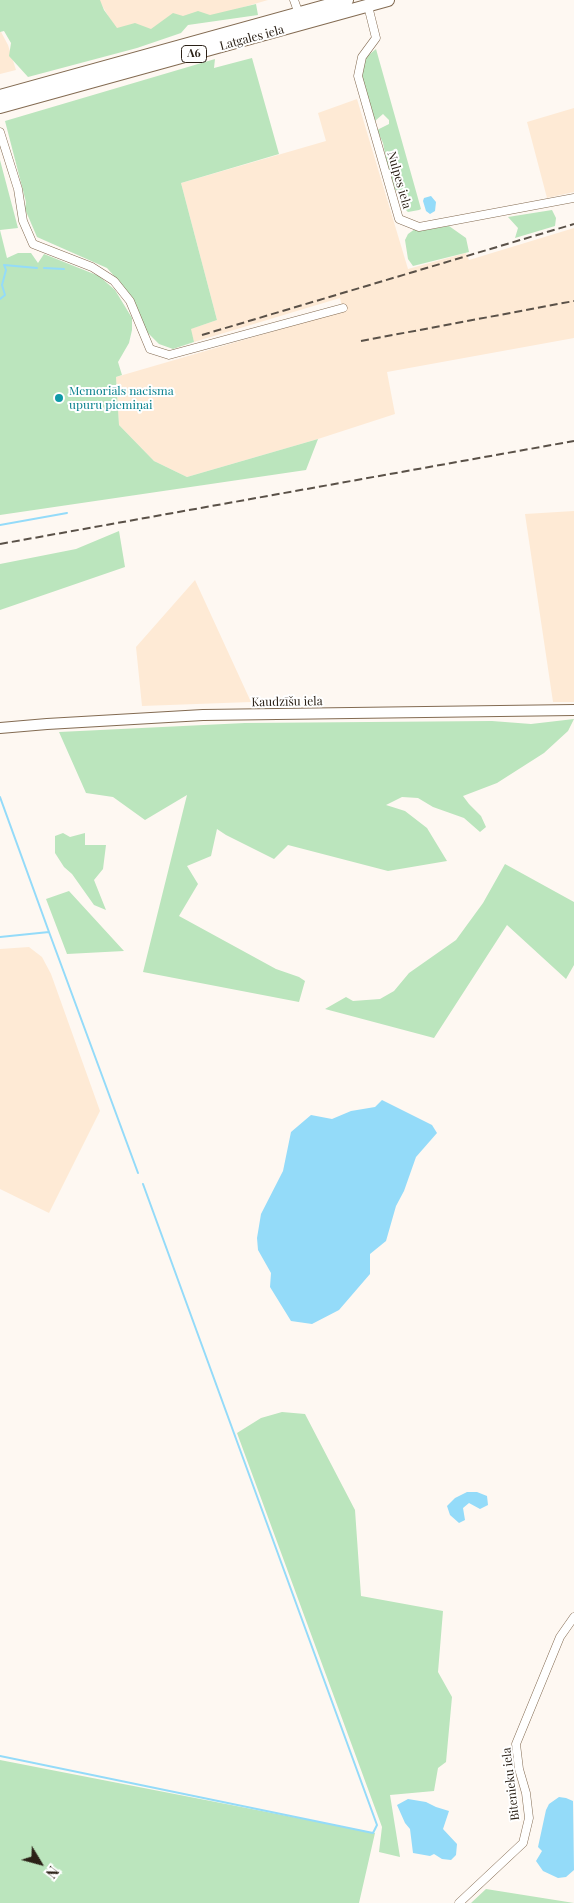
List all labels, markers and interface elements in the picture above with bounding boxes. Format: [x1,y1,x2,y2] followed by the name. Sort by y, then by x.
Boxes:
[218,23,286,53] street label: Latgales iela
[182,46,206,62] road number: A6
[384,150,414,210] street label: Nulpes iela
[69,384,174,412] place label: Memoriāls nacisma upuru piemiņai
[53,392,65,404] marker: Memoriāls nacisma upuru piemiņai
[251,694,323,710] street label: Kaudzīšu iela
[499,1747,523,1821] street label: Bitenieku iela
[15,1838,65,1888] north arrow
[42,1863,63,1882] text: N

